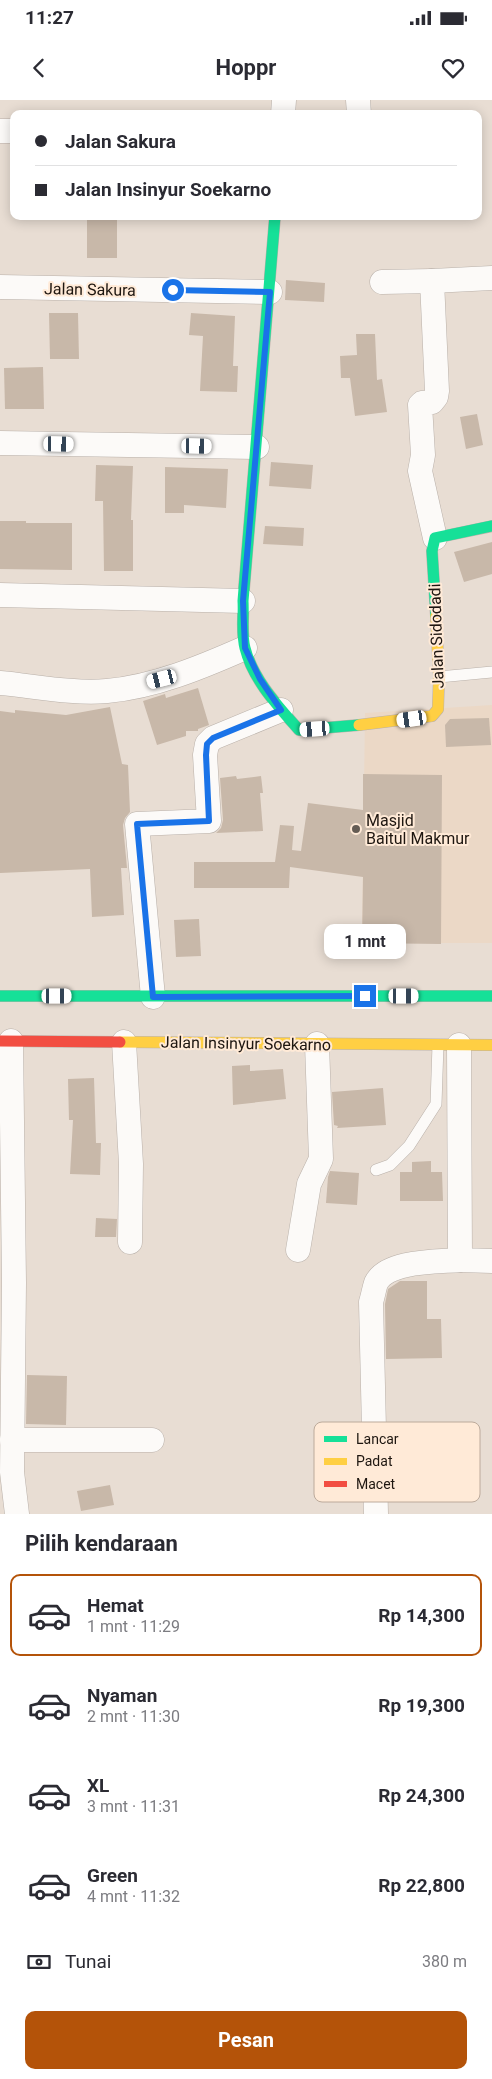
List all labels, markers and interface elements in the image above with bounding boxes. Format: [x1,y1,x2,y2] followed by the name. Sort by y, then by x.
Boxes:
[25,6,74,29] text: 11:27
[25,54,53,82] icon: back
[439,54,467,82] icon: heart
[216,55,276,80] text: Hoppr
[65,130,176,153] text: Jalan Sakura
[65,178,271,201] text: Jalan Insinyur Soekarno
[44,279,136,300] street label: Jalan Sakura
[162,279,184,301] route start
[43,436,74,452] car
[181,438,212,454] car
[425,583,448,689] street label: Jalan Sidodadi
[145,668,178,690] car
[396,709,427,729] car
[299,720,330,738] car
[366,811,470,848] place label: Masjid Baitul Makmur
[350,823,362,835] marker: Masjid Baitul Makmur
[324,924,406,958] callout: 1 mnt
[344,932,386,951] text: 1 mnt
[354,985,376,1007] route end
[42,989,72,1004] car
[389,989,419,1004] car
[161,1033,331,1054] street label: Jalan Insinyur Soekarno
[314,1422,480,1502] legend
[356,1431,399,1447] text: Lancar
[356,1453,393,1469] text: Padat
[356,1476,396,1492] text: Macet
[25,1531,178,1556] text: Pilih kendaraan
[27,1593,72,1638] icon: car
[87,1594,144,1617] text: Hemat
[378,1604,465,1627] text: Rp 14,300
[87,1617,180,1636] text: 1 mnt · 11:29
[27,1683,72,1728] icon: car
[87,1684,157,1707] text: Nyaman
[378,1694,465,1717] text: Rp 19,300
[87,1707,180,1726] text: 2 mnt · 11:30
[27,1773,72,1818] icon: car
[87,1774,109,1797] text: XL
[378,1784,465,1807] text: Rp 24,300
[87,1797,180,1816] text: 3 mnt · 11:31
[27,1863,72,1908] icon: car
[87,1864,138,1887] text: Green
[378,1874,465,1897] text: Rp 22,800
[87,1887,180,1906] text: 4 mnt · 11:32
[25,1948,53,1976] icon: cash
[65,1950,111,1973] text: Tunai
[422,1952,467,1971] text: 380 m
[25,2011,467,2069] button: Pesan

